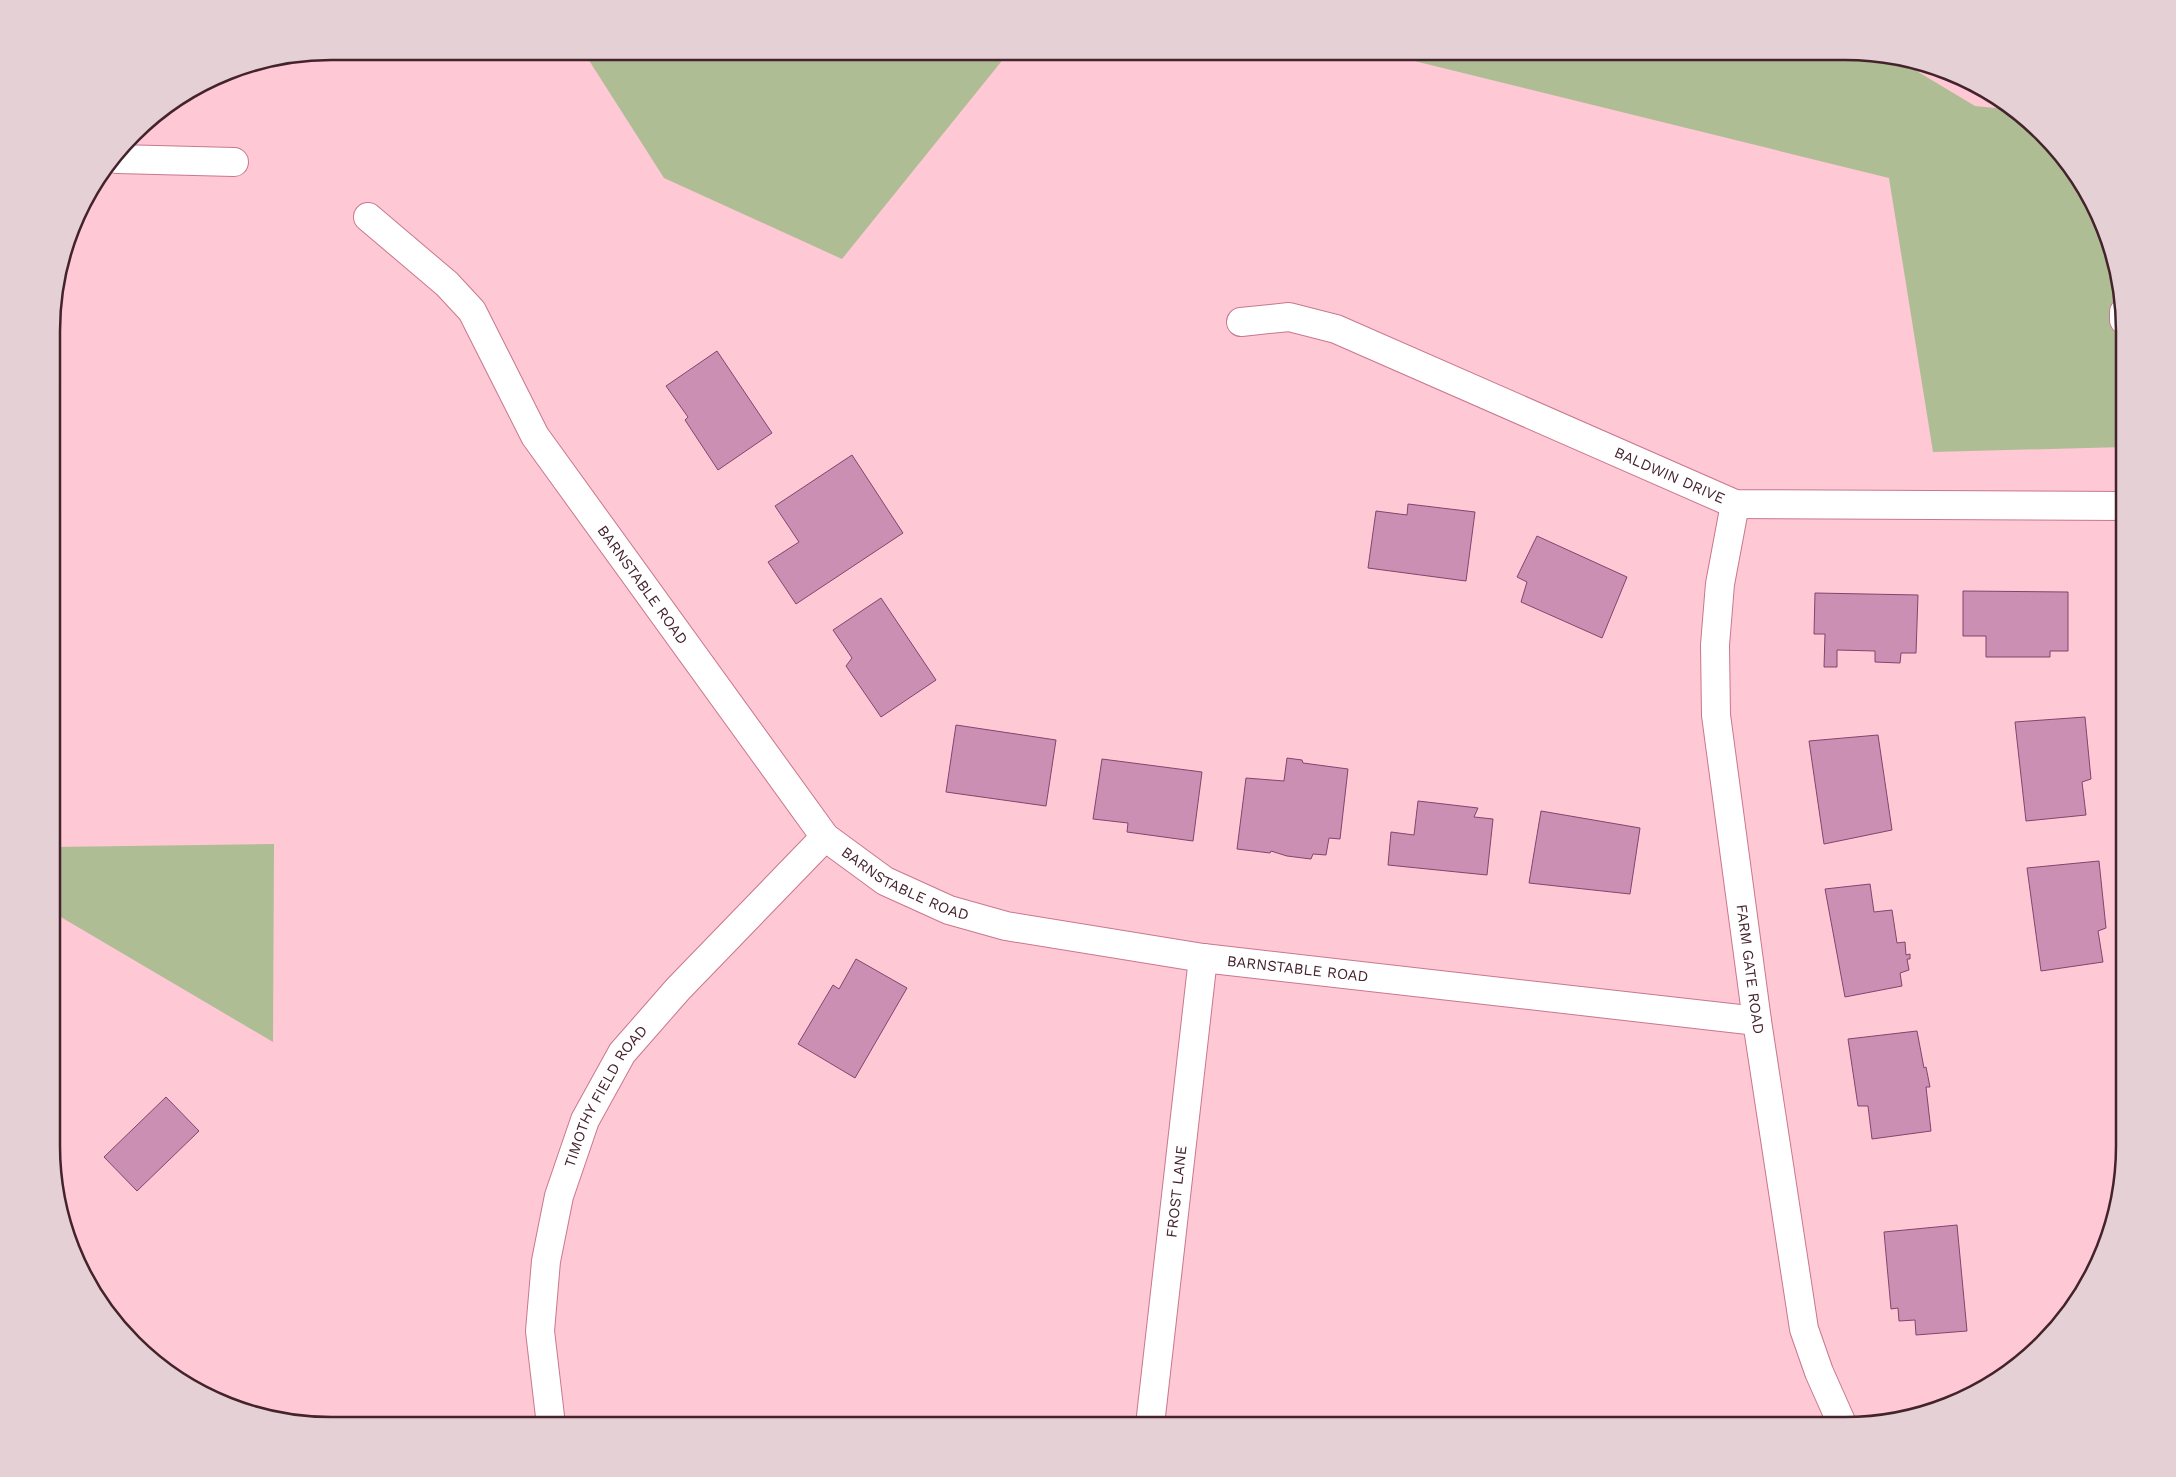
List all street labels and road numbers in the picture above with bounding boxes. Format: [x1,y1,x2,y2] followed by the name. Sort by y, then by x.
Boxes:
[1612,443,1728,507] street label: BALDWIN DRIVE
[594,522,692,648] street label: BARNSTABLE ROAD
[838,843,971,924] street label: BARNSTABLE ROAD
[1732,903,1768,1035] street label: FARM GATE ROAD
[1226,952,1369,986] street label: BARNSTABLE ROAD
[560,1022,651,1170] street label: TIMOTHY FIELD ROAD
[1162,1144,1191,1239] street label: FROST LANE

